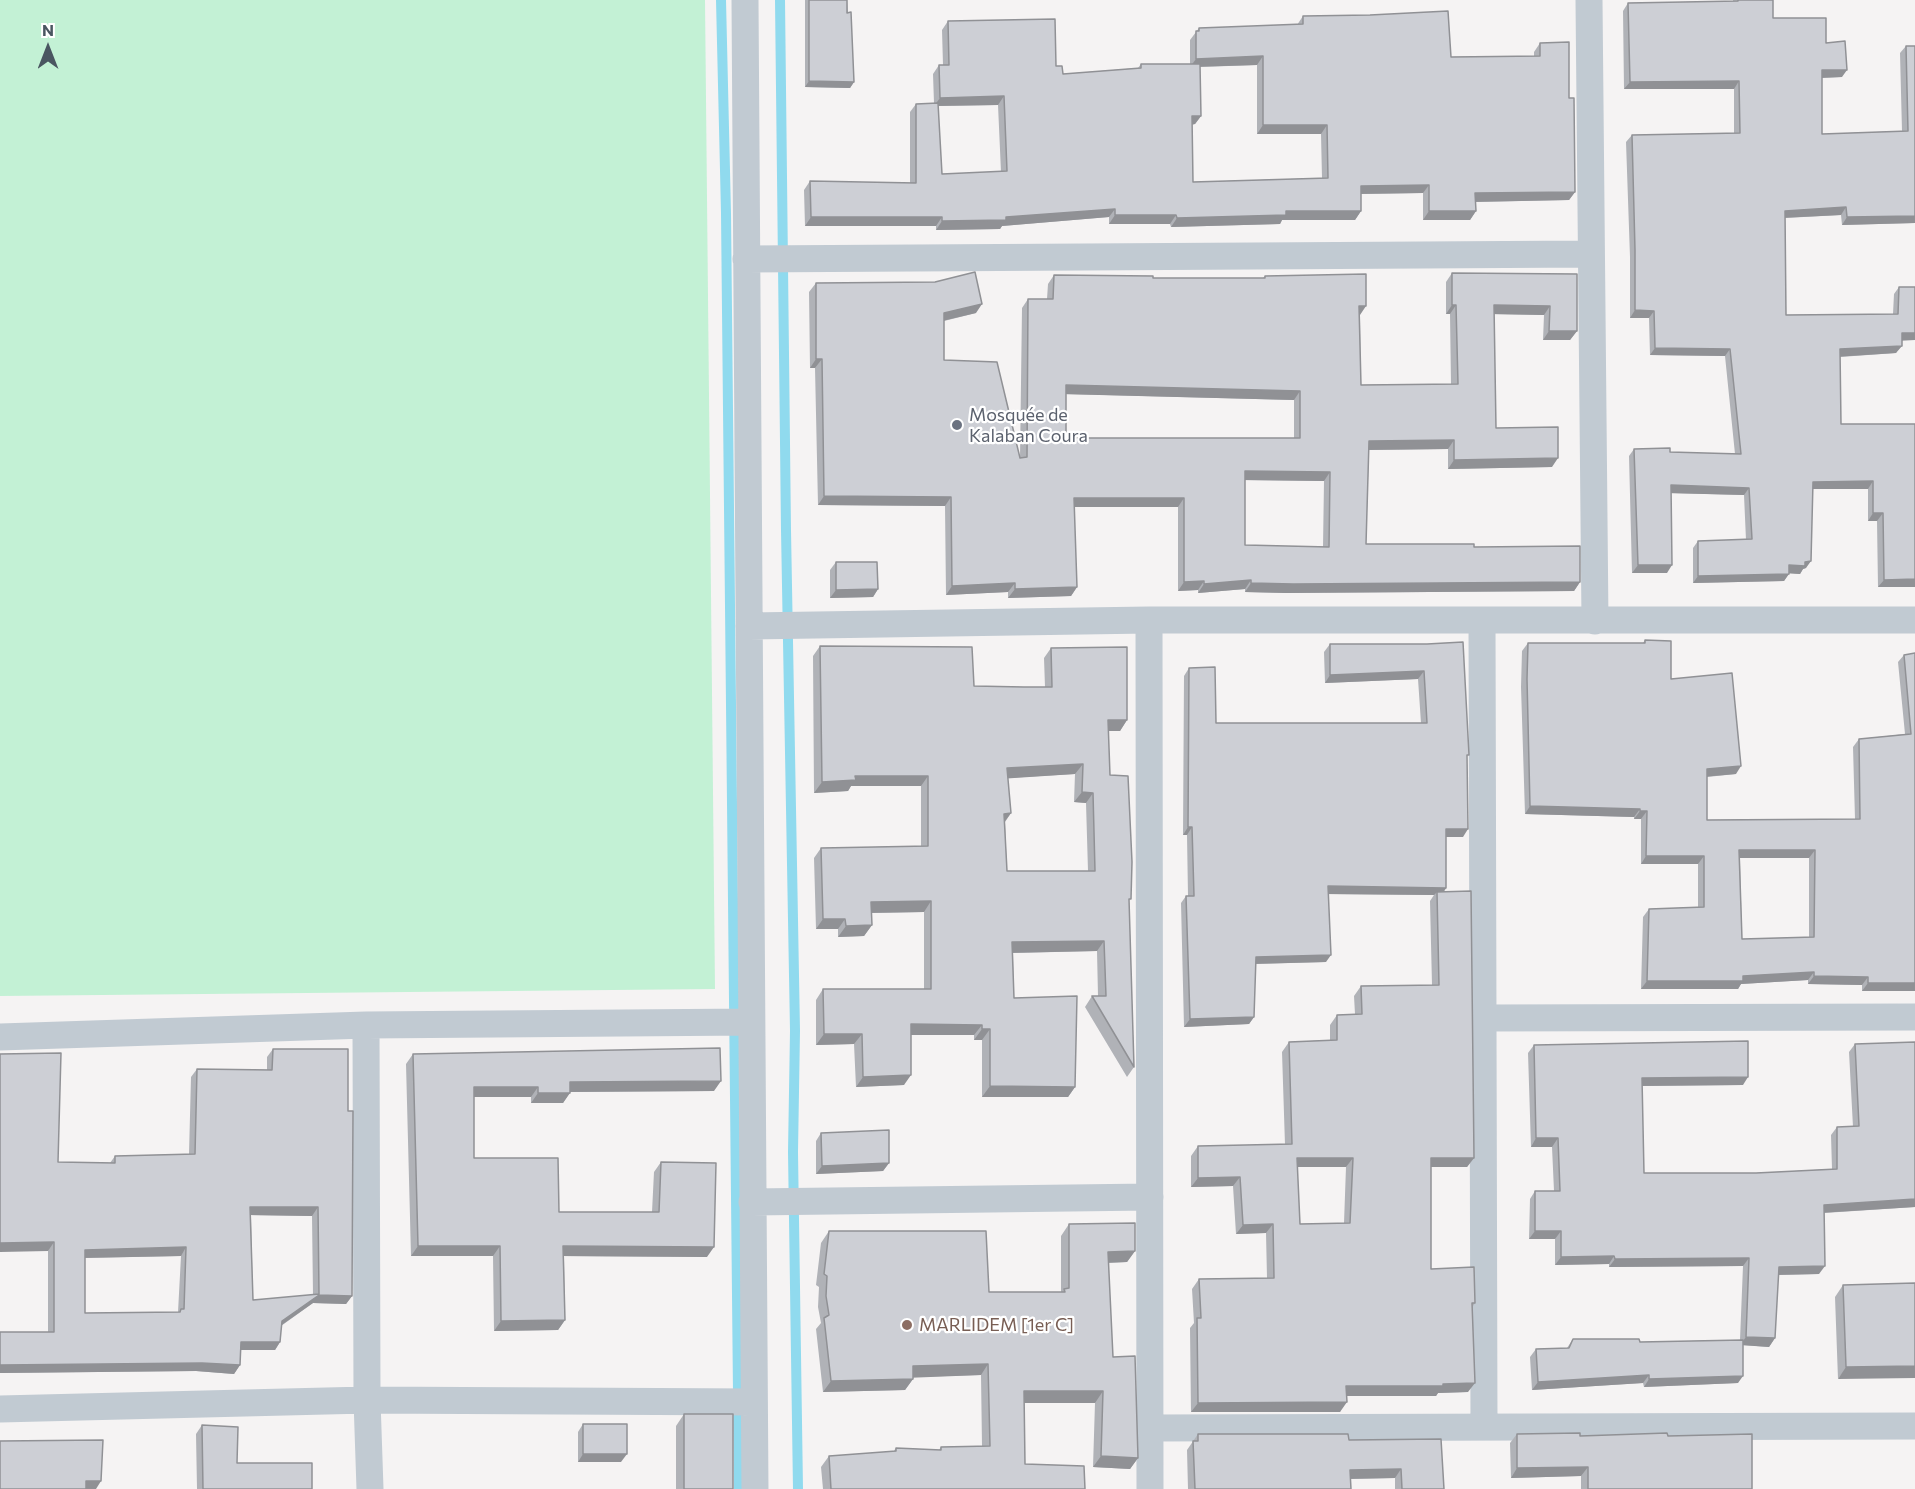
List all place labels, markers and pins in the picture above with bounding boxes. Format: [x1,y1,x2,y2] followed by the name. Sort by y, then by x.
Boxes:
[969,404,1088,446] place label: Mosquée de Kalaban Coura
[950,418,964,432] marker: Mosquée de Kalaban Coura
[919,1314,1074,1336] place label: MARLIDEM [1er C]
[900,1318,914,1332] marker: MARLIDEM [1er C]

